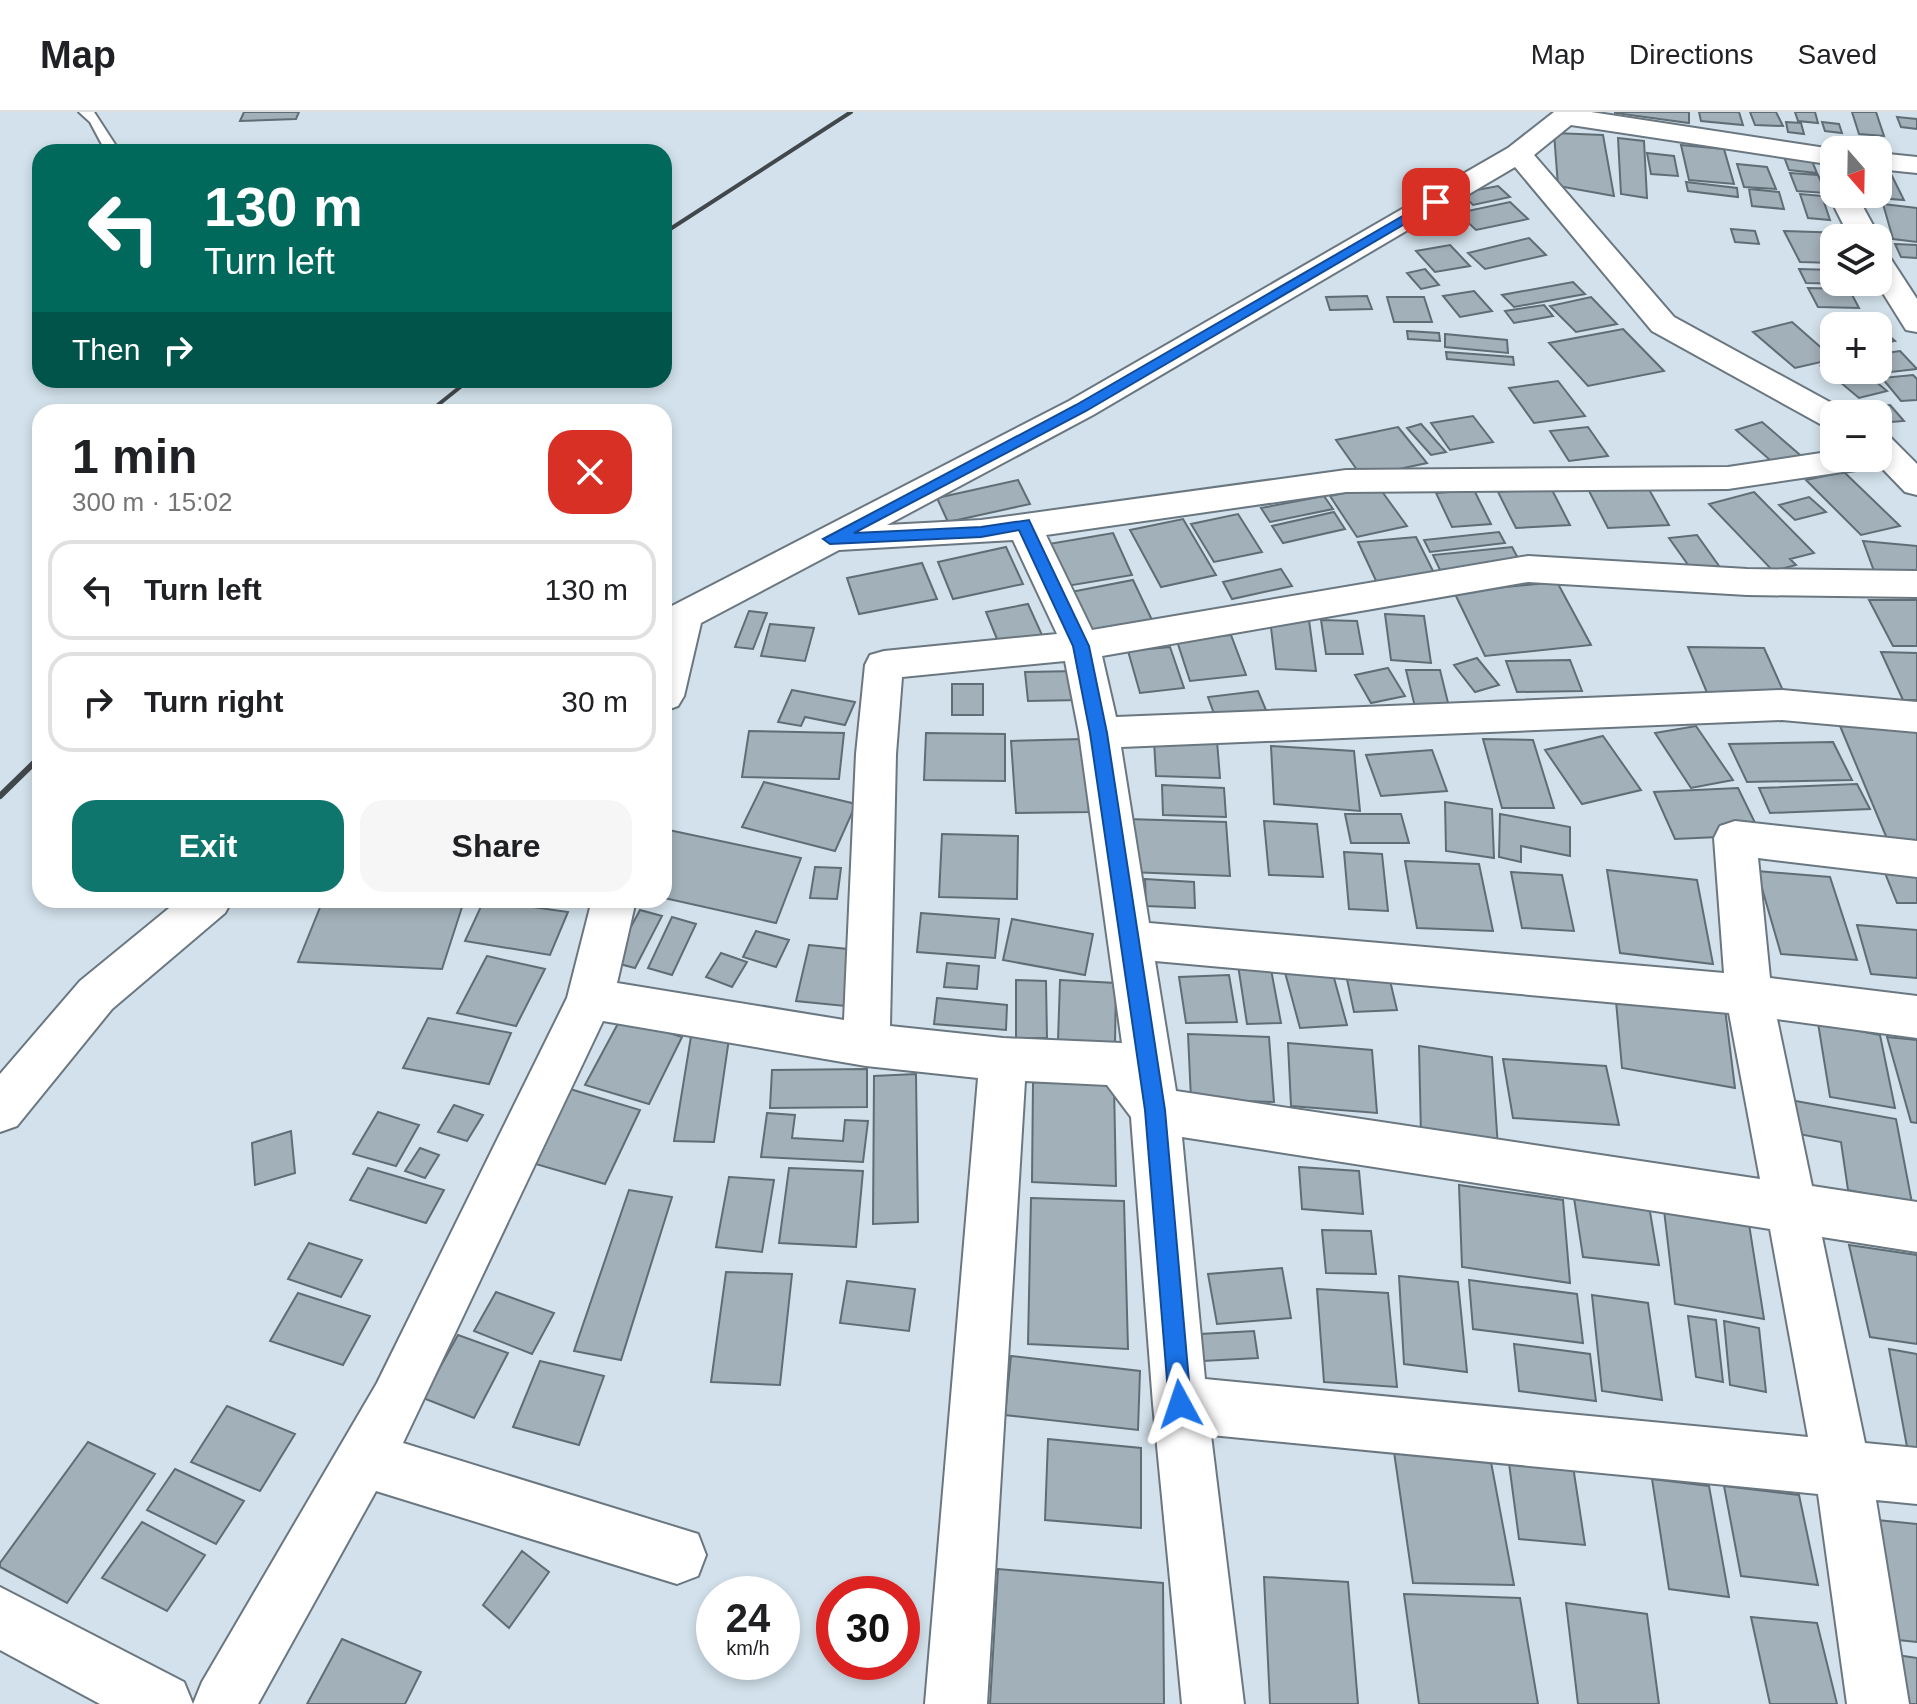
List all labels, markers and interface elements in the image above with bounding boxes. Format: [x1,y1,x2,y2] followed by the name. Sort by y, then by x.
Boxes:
[40,34,116,76] text: Map
[1531,39,1585,70] text: Map
[1629,39,1754,70] text: Directions
[1798,39,1877,70] text: Saved
[1820,136,1892,208] north arrow
[1820,136,1892,472] map controls
[1402,168,1470,236] pin
[204,175,363,238] text: 130 m
[72,176,176,280] icon: left
[1414,180,1458,224] icon: arrive
[1820,224,1892,296] button: layers
[204,241,335,282] text: Turn left
[1820,312,1892,384] button: +
[156,328,200,372] icon: right
[72,333,140,366] text: Then
[1820,400,1892,472] button: −
[72,430,197,483] text: 1 min
[548,430,632,514] button: close
[72,487,232,517] text: 300 m · 15:02
[76,568,120,612] icon: left
[144,573,262,606] text: Turn left
[545,573,628,606] text: 130 m
[76,680,120,724] icon: right
[144,685,283,718] text: Turn right
[561,685,628,718] text: 30 m
[72,800,344,892] button: Exit
[360,800,632,892] button: Share
[1138,1362,1222,1446] position arrow
[816,1576,920,1680] speed limit sign: 30
[726,1596,770,1640] text: 24
[726,1637,770,1659] text: km/h

